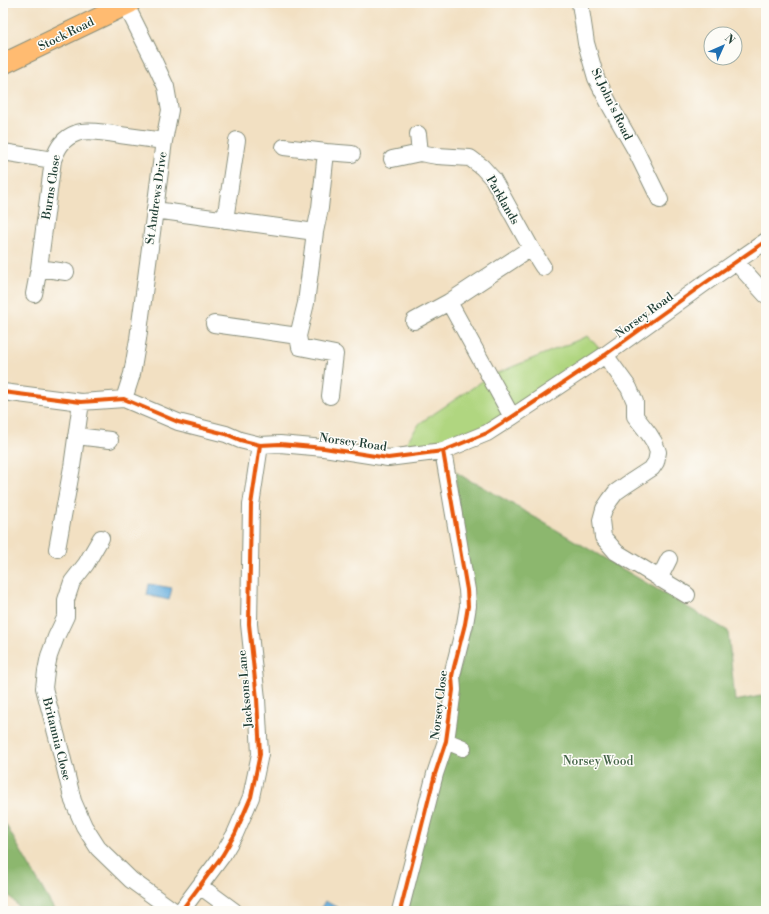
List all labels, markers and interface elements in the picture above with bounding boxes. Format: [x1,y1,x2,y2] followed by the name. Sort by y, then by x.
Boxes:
[36,14,97,54] street label: Stock Road
[703,26,743,66] north arrow
[721,32,738,48] text: N
[588,66,635,143] street label: St John's Road
[143,151,170,245] street label: St Andrews Drive
[39,154,64,222] street label: Burns Close
[483,173,523,227] street label: Parklands
[612,289,676,341] street label: Norsey Road
[318,430,388,455] street label: Norsey Road
[235,649,256,729] street label: Jacksons Lane
[428,669,451,741] street label: Norsey Close
[39,695,74,782] street label: Britannia Close
[563,754,634,769] park label: Norsey Wood

